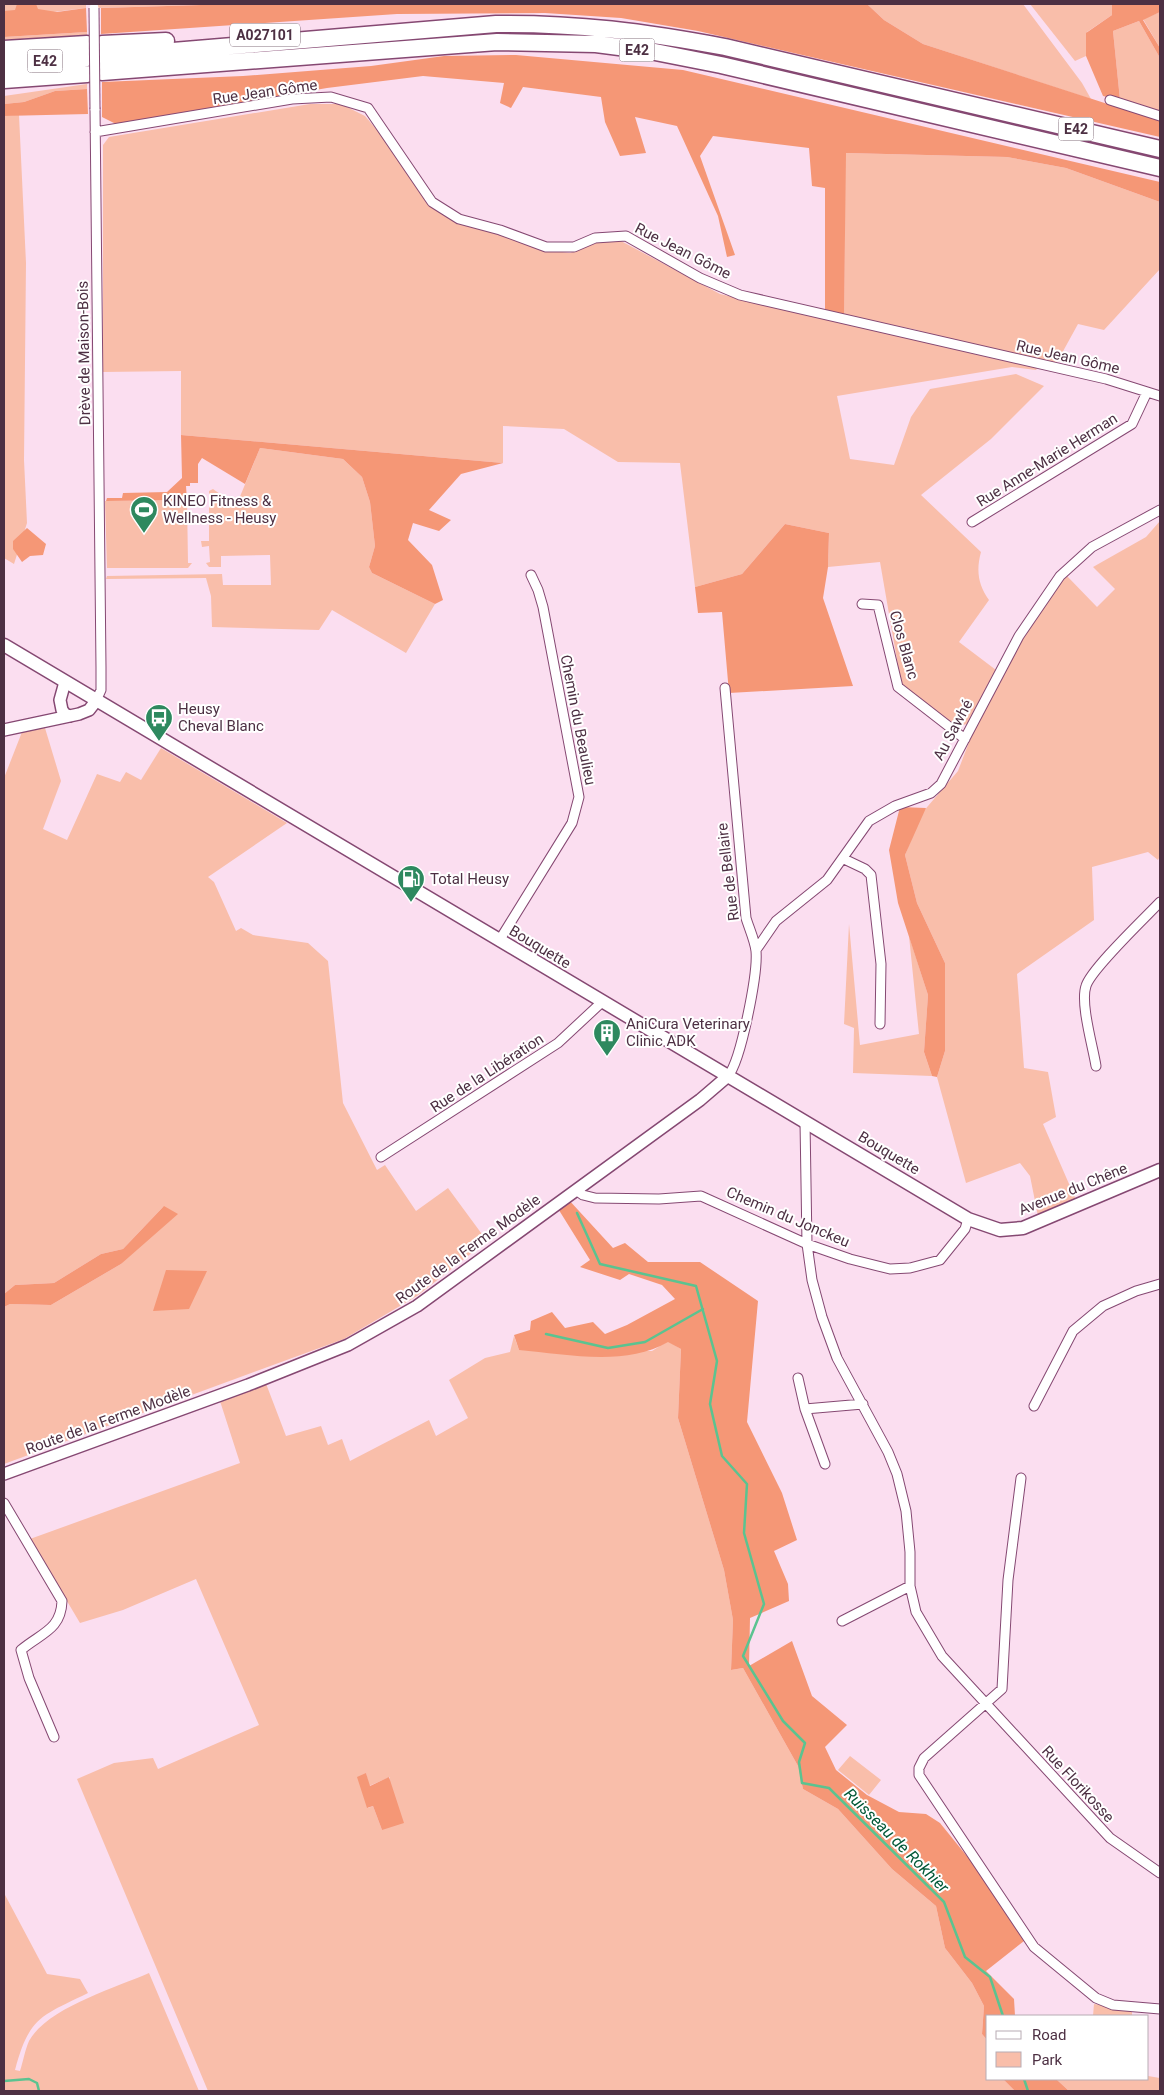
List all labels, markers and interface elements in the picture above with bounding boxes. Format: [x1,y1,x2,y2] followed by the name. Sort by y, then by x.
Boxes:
[230,24,300,46] road number: A027101
[620,38,654,62] road number: E42
[28,49,62,72] road number: E42
[212,76,319,108] street label: Rue Jean Gôme
[1058,118,1094,140] road number: E42
[632,219,734,283] street label: Rue Jean Gôme
[74,281,94,425] street label: Drève de Maison-Bois
[1015,336,1121,378] street label: Rue Jean Gôme
[973,409,1121,511] street label: Rue Anne-Marie Herman
[163,492,276,527] place label: KINEO Fitness & Wellness - Heusy
[129,495,159,534] sports icon: KINEO Fitness & Wellness - Heusy
[886,609,922,682] street label: Clos Blanc
[557,653,599,787] street label: Chemin du Beaulieu
[930,696,977,763] street label: Au Sawhé
[178,700,264,735] place label: Heusy Cheval Blanc
[144,703,174,742] bus stop icon: Heusy Cheval Blanc
[713,822,743,922] street label: Rue de Bellaire
[396,864,426,903] fuel station icon: Total Heusy
[430,870,509,888] place label: Total Heusy
[506,922,574,972] street label: Bouquette
[626,1015,750,1050] place label: AniCura Veterinary Clinic ADK
[592,1018,622,1057] building icon: AniCura Veterinary Clinic ADK
[427,1030,547,1116] street label: Rue de la Libération
[855,1128,923,1178] street label: Bouquette
[1016,1159,1130,1219] street label: Avenue du Chêne
[724,1183,852,1251] street label: Chemin du Jonckeu
[392,1191,544,1307] street label: Route de la Ferme Modèle
[23,1382,193,1458] street label: Route de la Ferme Modèle
[1038,1742,1118,1826] street label: Rue Florikosse
[840,1784,953,1897] water label: Ruisseau de Rokhier
[986,2015,1149,2080] legend
[1032,2026,1066,2044] text: Road
[1032,2051,1063,2069] text: Park

